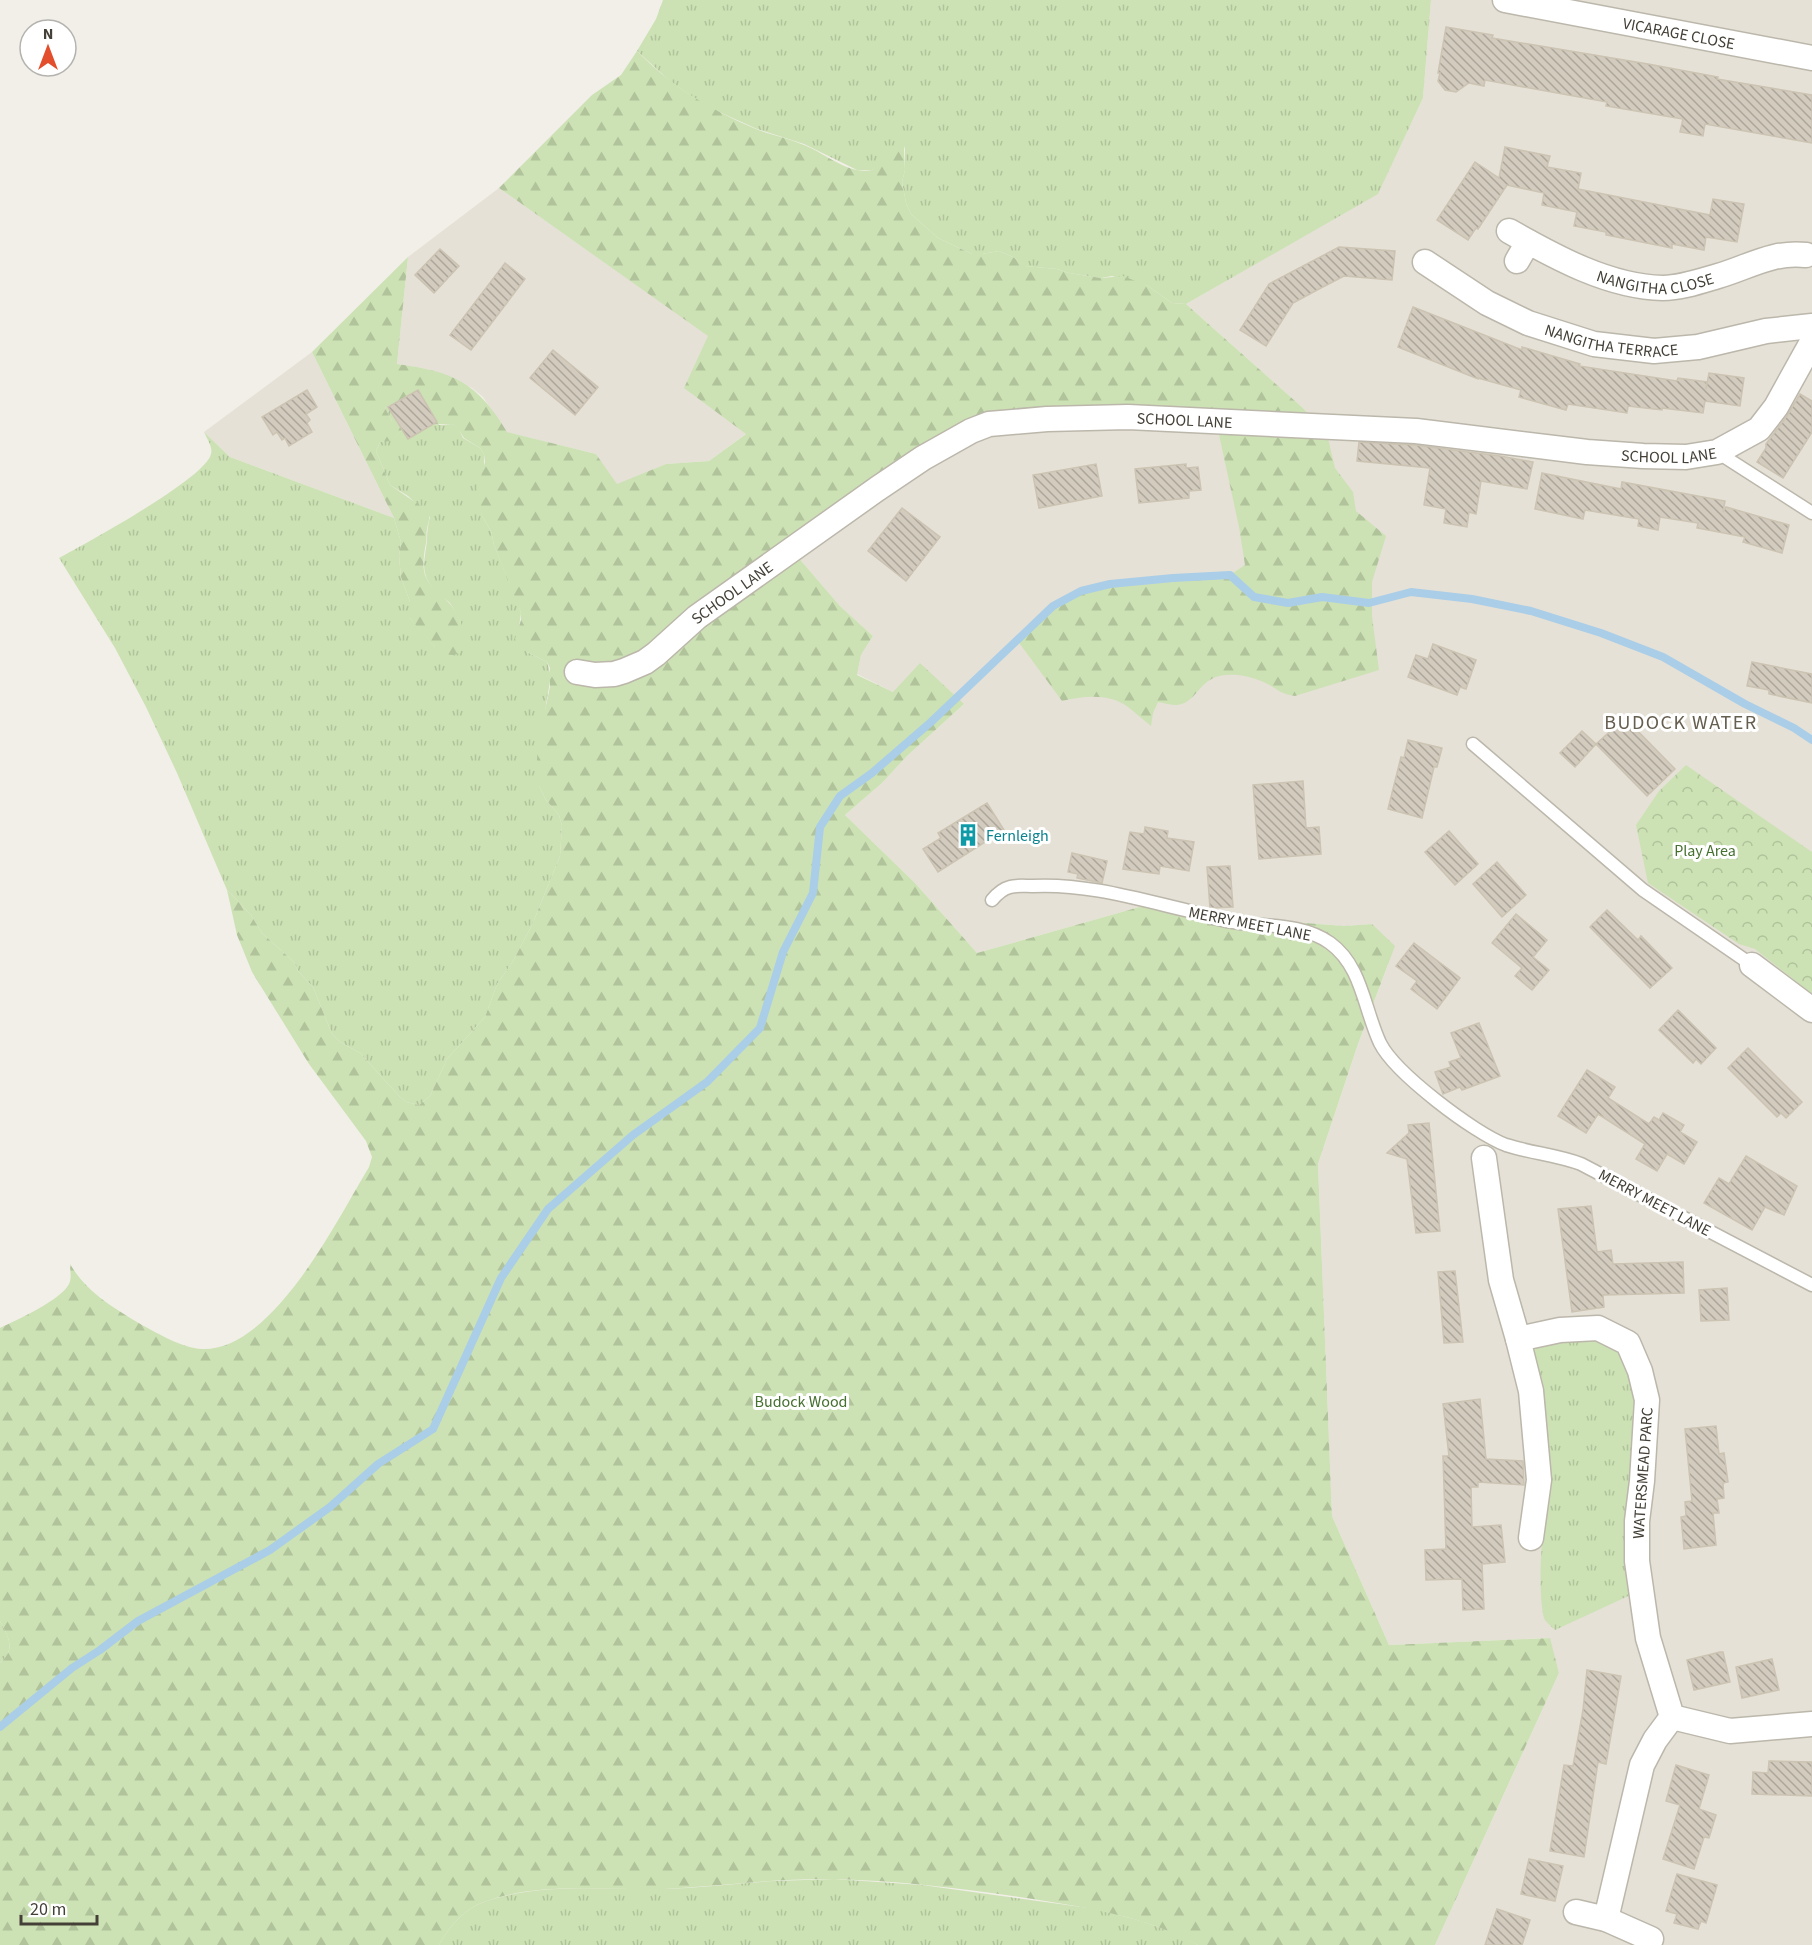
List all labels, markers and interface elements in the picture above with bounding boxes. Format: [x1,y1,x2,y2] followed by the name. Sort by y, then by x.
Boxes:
[1621,12,1737,55] street label: VICARAGE CLOSE
[18,18,78,78] north arrow
[43,23,53,45] text: N
[1594,265,1717,300] street label: NANGITHA CLOSE
[1542,319,1679,363] street label: NANGITHA TERRACE
[1136,407,1233,434] street label: SCHOOL LANE
[1620,442,1718,469] street label: SCHOOL LANE
[686,556,778,629] street label: SCHOOL LANE
[1604,709,1758,737] district label: BUDOCK WATER
[955,822,981,848] building icon: Fernleigh
[986,825,1049,847] place label: Fernleigh
[1674,840,1736,862] park label: Play Area
[1187,901,1313,947] street label: MERRY MEET LANE
[1594,1164,1715,1242] street label: MERRY MEET LANE
[755,1391,847,1413] park label: Budock Wood
[1627,1407,1659,1540] street label: WATERSMEAD PARC
[21,1888,98,1926] scale bar
[30,1897,66,1922] text: 20 m

